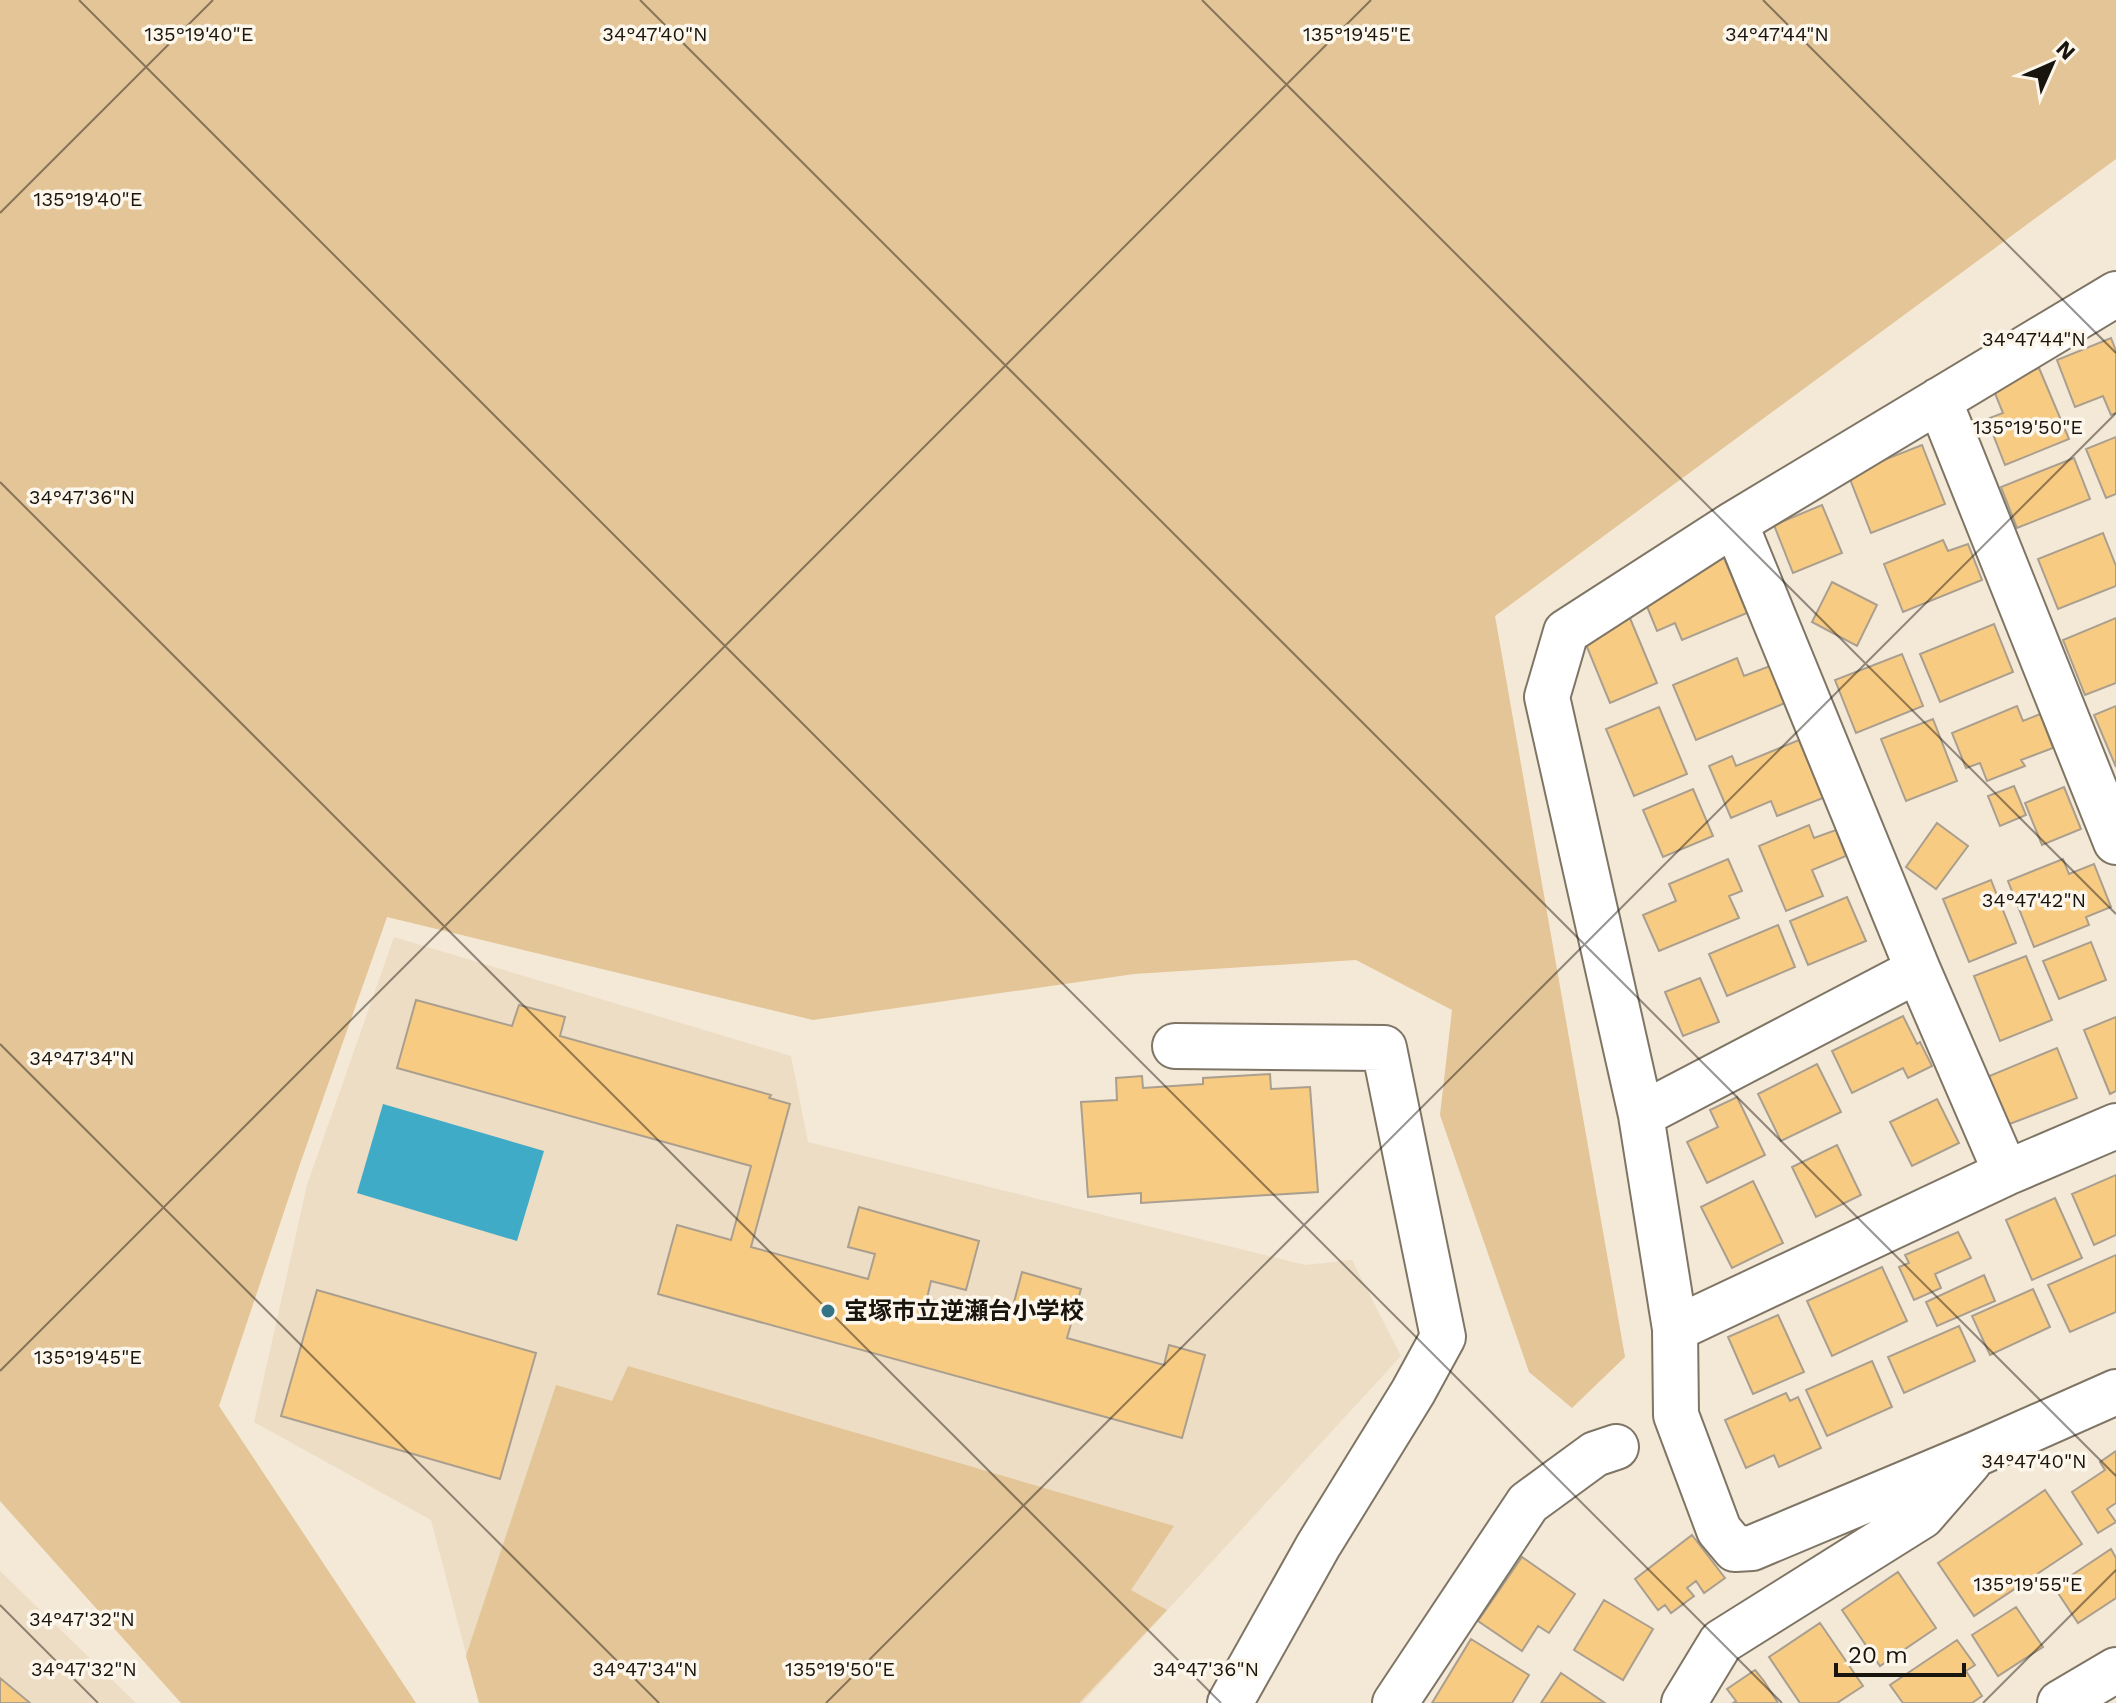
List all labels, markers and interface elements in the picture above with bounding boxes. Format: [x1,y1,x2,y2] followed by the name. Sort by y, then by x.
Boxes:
[145,22,253,46] text: 135°19'40"E
[602,22,708,46] text: 34°47'40"N
[1303,22,1411,46] text: 135°19'45"E
[1725,22,1829,46] text: 34°47'44"N
[2012,24,2092,104] north arrow
[2051,36,2080,65] text: N
[34,187,142,211] text: 135°19'40"E
[1982,327,2086,351] text: 34°47'44"N
[1973,415,2083,439] text: 135°19'50"E
[29,485,135,509] text: 34°47'36"N
[1982,888,2086,912] text: 34°47'42"N
[29,1046,135,1070] text: 34°47'34"N
[844,1297,1084,1325] place label: 宝塚市立逆瀬台小学校
[819,1302,837,1320] marker: 宝塚市立逆瀬台小学校
[34,1345,142,1369] text: 135°19'45"E
[1981,1449,2087,1473] text: 34°47'40"N
[1973,1572,2083,1596] text: 135°19'55"E
[29,1607,135,1631] text: 34°47'32"N
[1836,1627,1964,1677] scale bar
[1848,1641,1908,1669] text: 20 m
[31,1657,137,1681] text: 34°47'32"N
[592,1657,698,1681] text: 34°47'34"N
[785,1657,895,1681] text: 135°19'50"E
[1153,1657,1259,1681] text: 34°47'36"N

